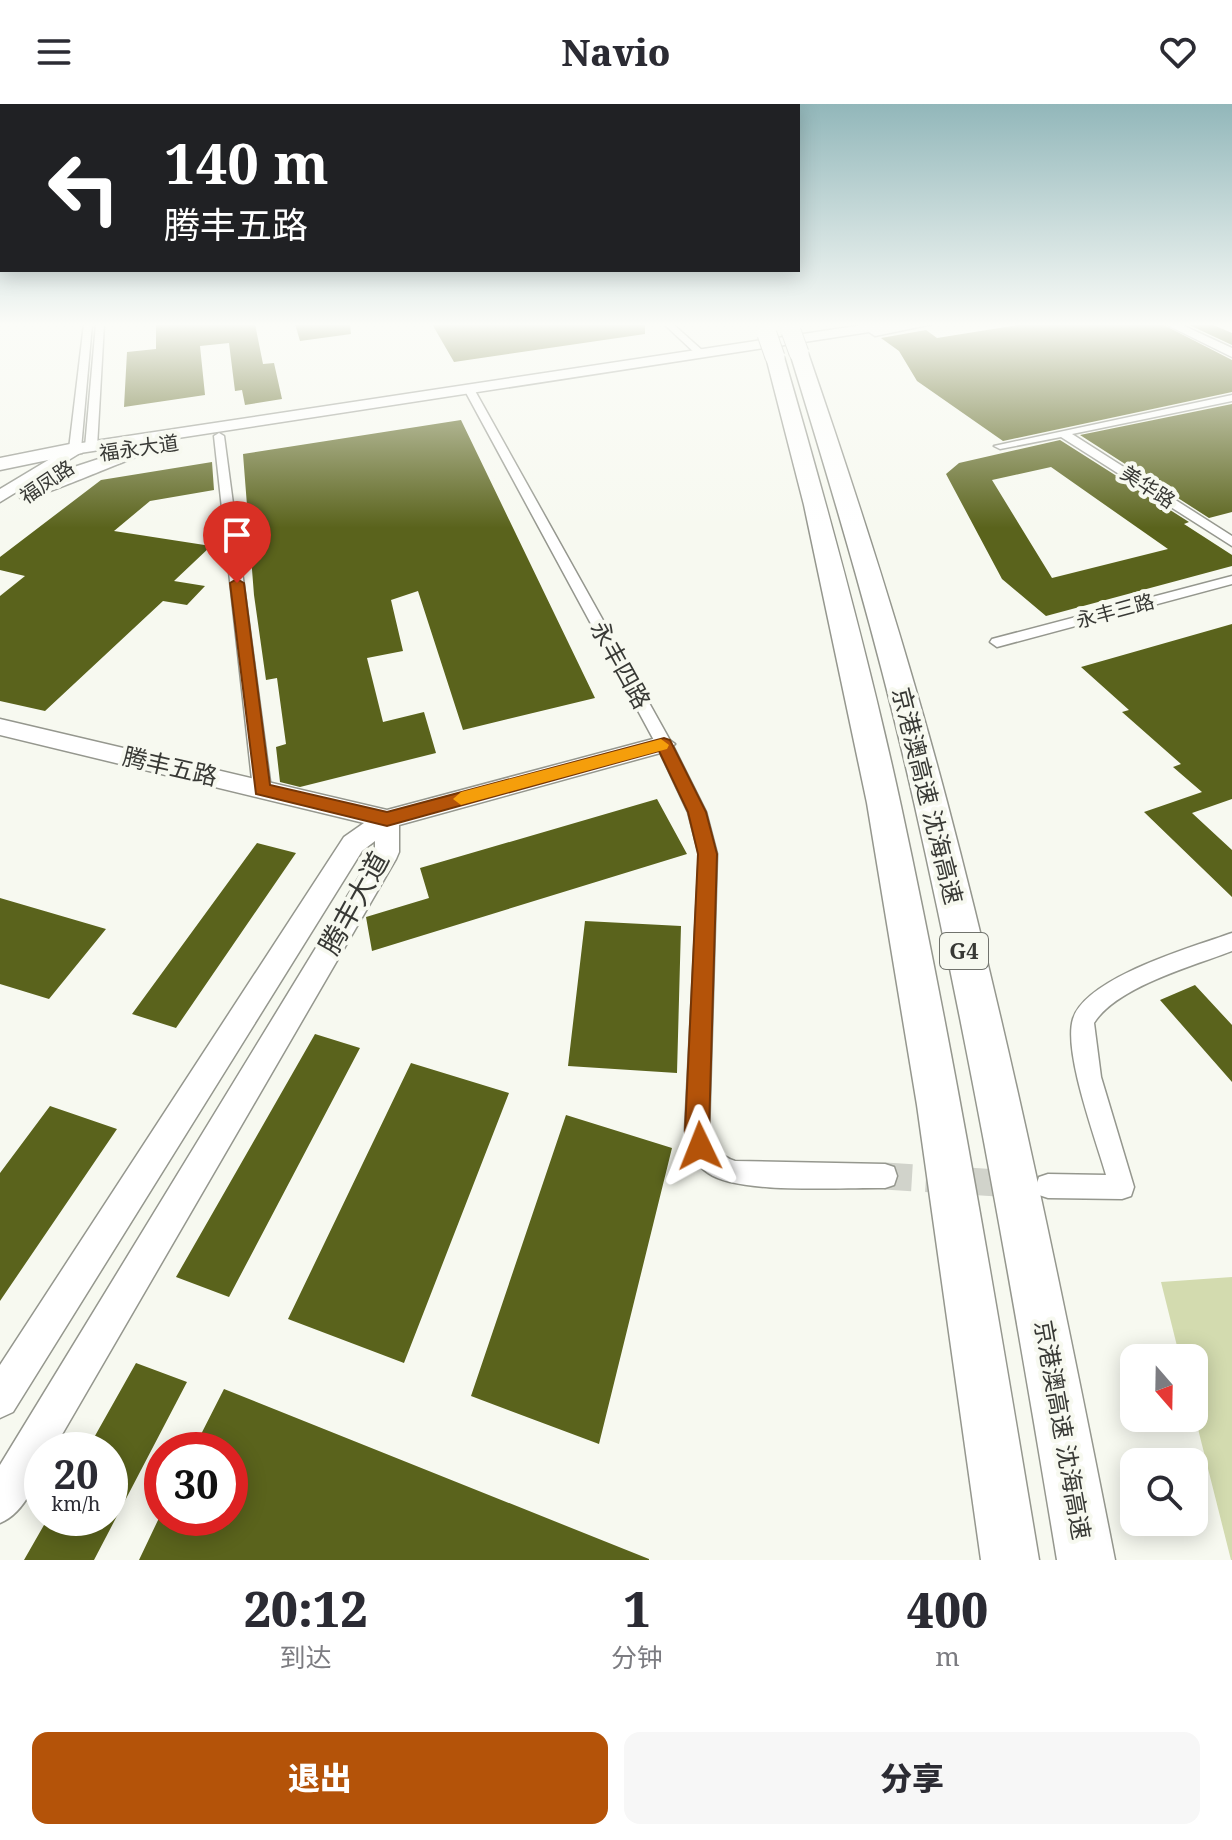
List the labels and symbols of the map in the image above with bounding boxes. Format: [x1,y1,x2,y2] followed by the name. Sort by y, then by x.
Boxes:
[97,429,180,466] street label: 福永大道
[14,454,79,510] street label: 福凤路
[1116,459,1181,514] street label: 美华路
[203,501,271,583] pin
[1073,587,1157,634] street label: 永丰三路
[584,614,659,714] street label: 永丰四路
[886,684,971,907] street label: 京港澳高速 沈海高速
[120,739,221,792] street label: 腾丰五路
[309,844,397,961] street label: 腾丰大道
[940,933,988,969] road number: G4
[658,1104,742,1188] position arrow
[1028,1317,1099,1542] street label: 京港澳高速 沈海高速
[1120,1344,1208,1432] north arrow
[144,1432,248,1536] speed limit sign: 30

